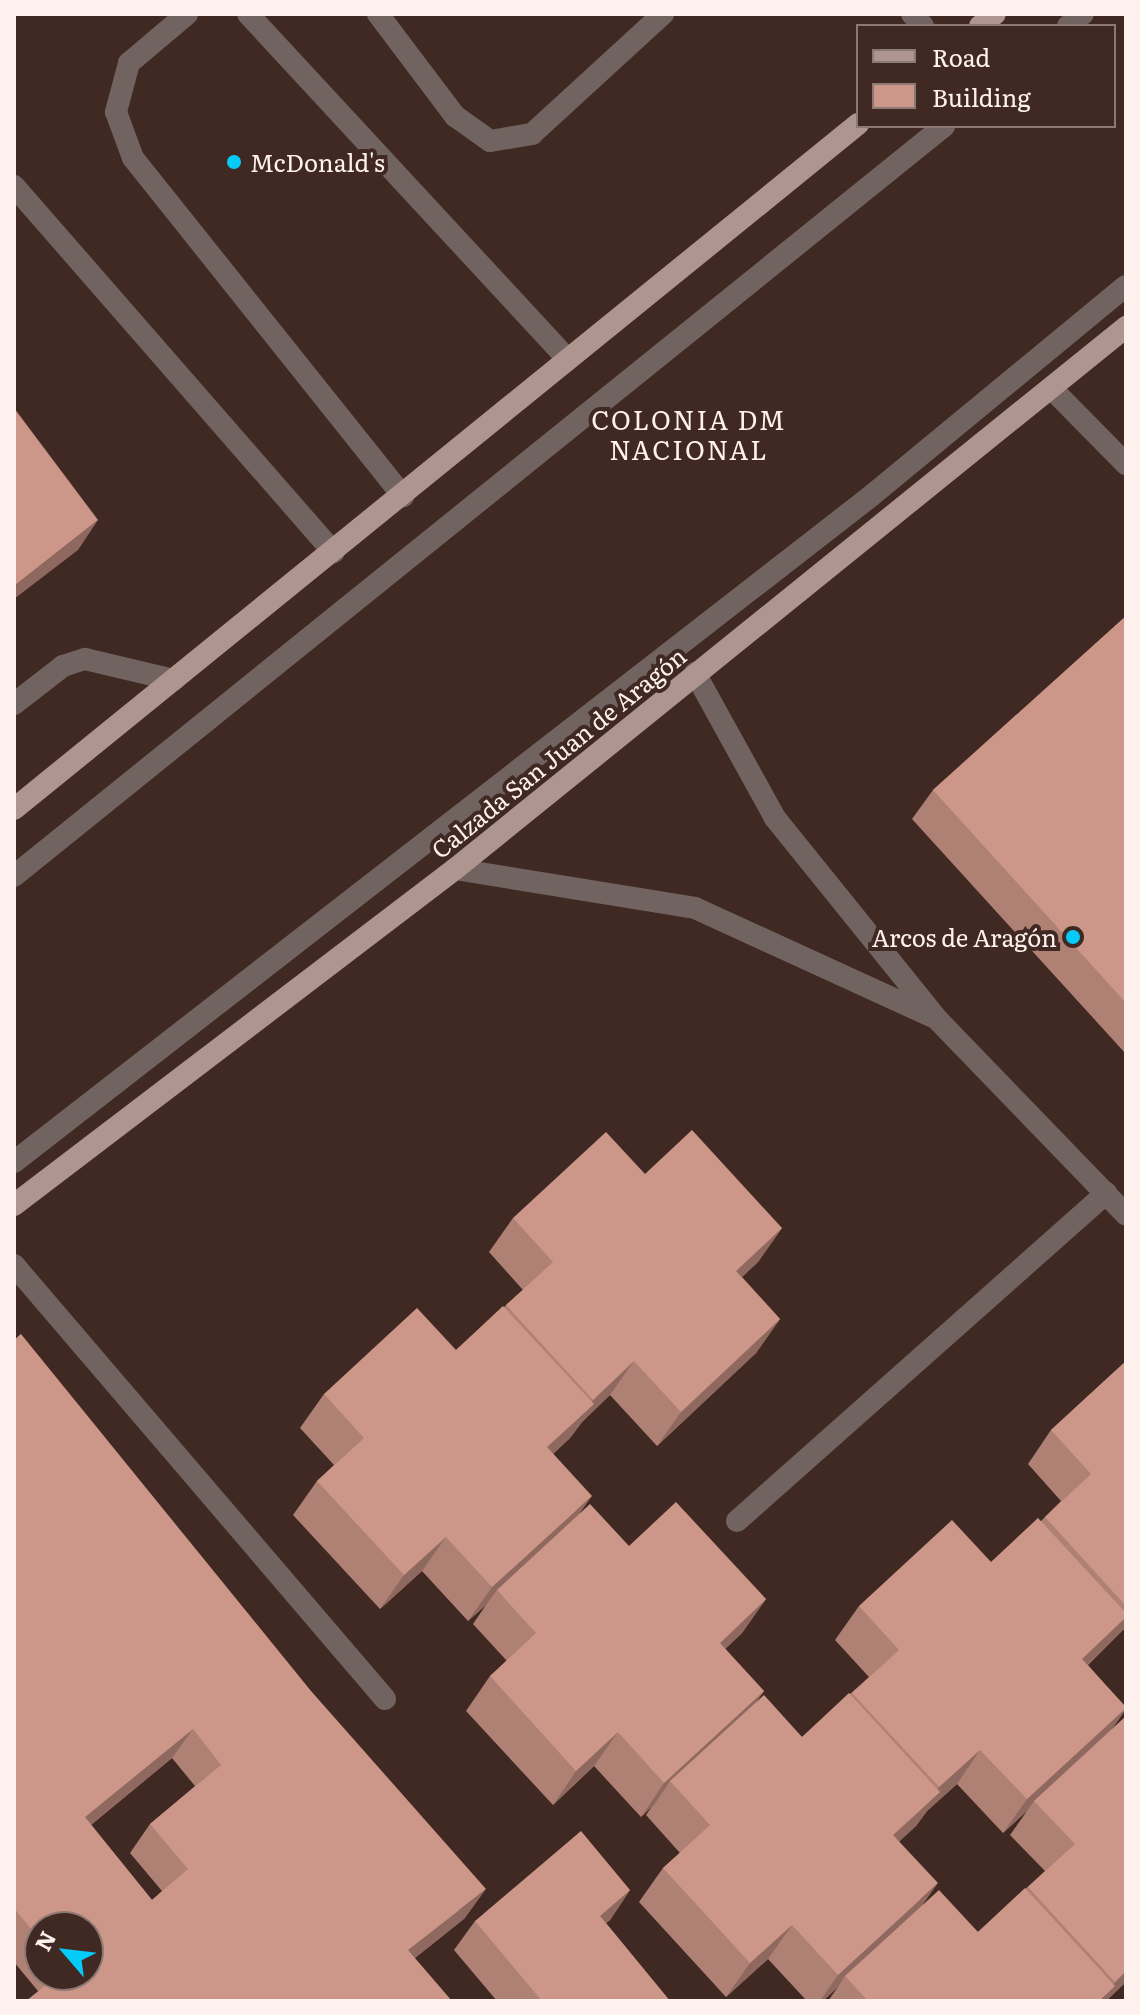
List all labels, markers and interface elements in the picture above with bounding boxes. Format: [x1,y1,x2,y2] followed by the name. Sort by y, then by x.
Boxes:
[856,24,1116,128] legend
[932,39,990,74] text: Road
[932,79,1031,114] text: Building
[250,148,385,176] place label: McDonald's
[225,153,243,171] marker: McDonald's
[591,403,787,464] district label: COLONIA DM NACIONAL
[425,640,691,864] street label: Calzada San Juan de Aragón
[872,923,1057,951] place label: Arcos de Aragón
[1064,928,1082,946] marker: Arcos de Aragón
[24,1911,104,1991] north arrow
[25,1925,63,1956] text: N

